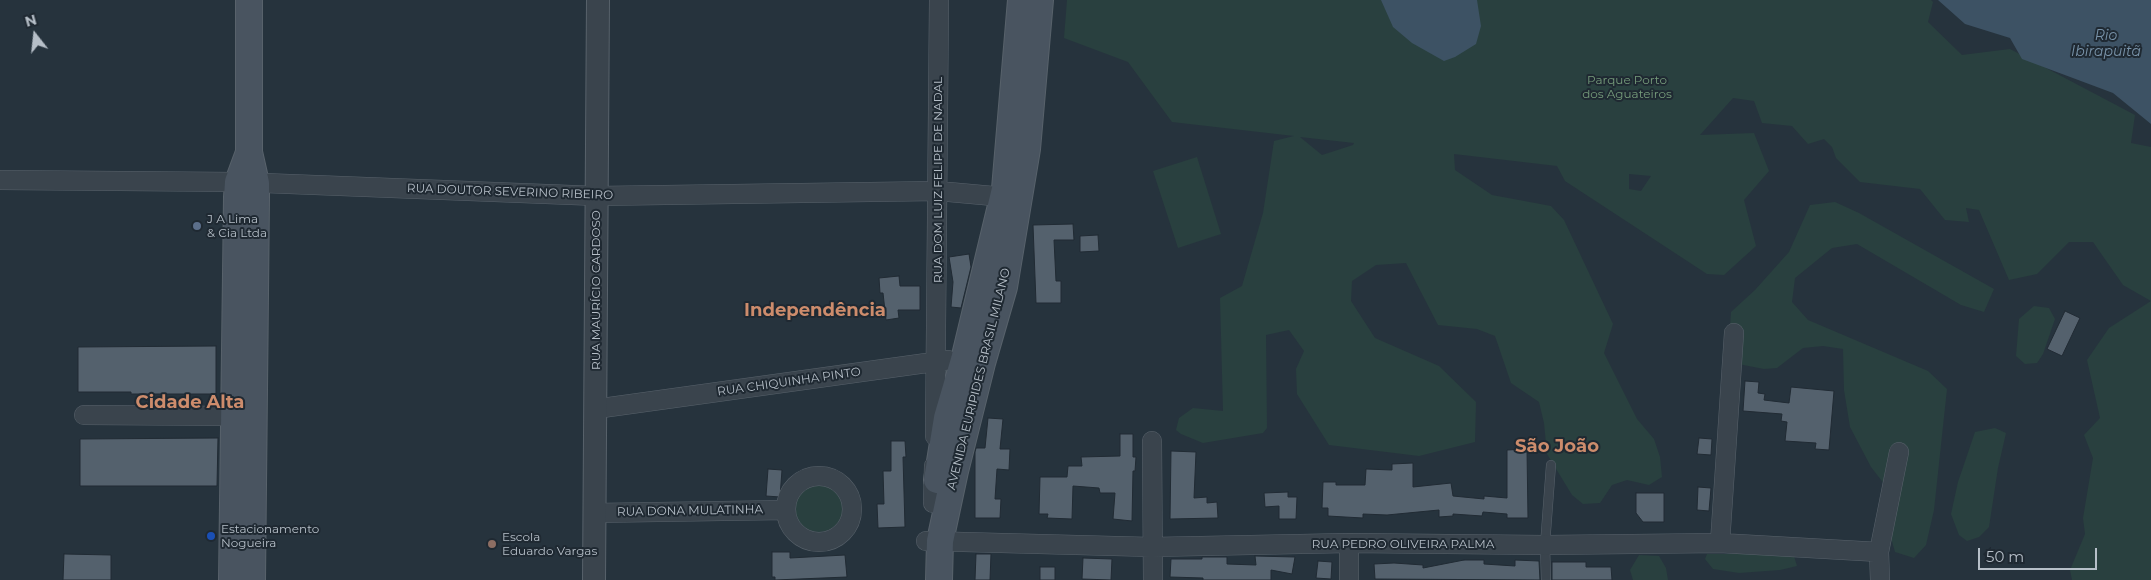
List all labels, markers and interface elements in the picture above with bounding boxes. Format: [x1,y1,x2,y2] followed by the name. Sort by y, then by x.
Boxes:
[10,10,60,60] north arrow
[23,10,39,31] text: N
[2071,28,2141,60] water label: Rio Ibirapuitã
[1582,73,1672,101] park label: Parque Porto dos Aguateiros
[931,77,945,283] street label: RUA DOM LUIZ FELIPE DE NADAL
[407,181,613,203] street label: RUA DOUTOR SEVERINO RIBEIRO
[589,210,603,370] street label: RUA MAURÍCIO CARDOSO
[207,212,267,240] place label: J A Lima & Cia Ltda
[191,220,203,232] marker: J A Lima & Cia Ltda
[944,267,1014,491] street label: AVENIDA EURIPIDES BRASIL MILANO
[744,300,886,322] district label: Independência
[716,365,862,399] street label: RUA CHIQUINHA PINTO
[136,392,244,414] district label: Cidade Alta
[1515,436,1599,458] district label: São João
[617,503,763,519] street label: RUA DONA MULATINHA
[221,522,319,550] place label: Estacionamento Nogueira
[205,530,217,542] marker: Estacionamento Nogueira
[502,530,597,558] place label: Escola Eduardo Vargas
[1312,537,1494,551] street label: RUA PEDRO OLIVEIRA PALMA
[486,538,498,550] marker: Escola Eduardo Vargas
[1981,538,2100,570] scale bar
[1986,547,2024,566] text: 50 m

